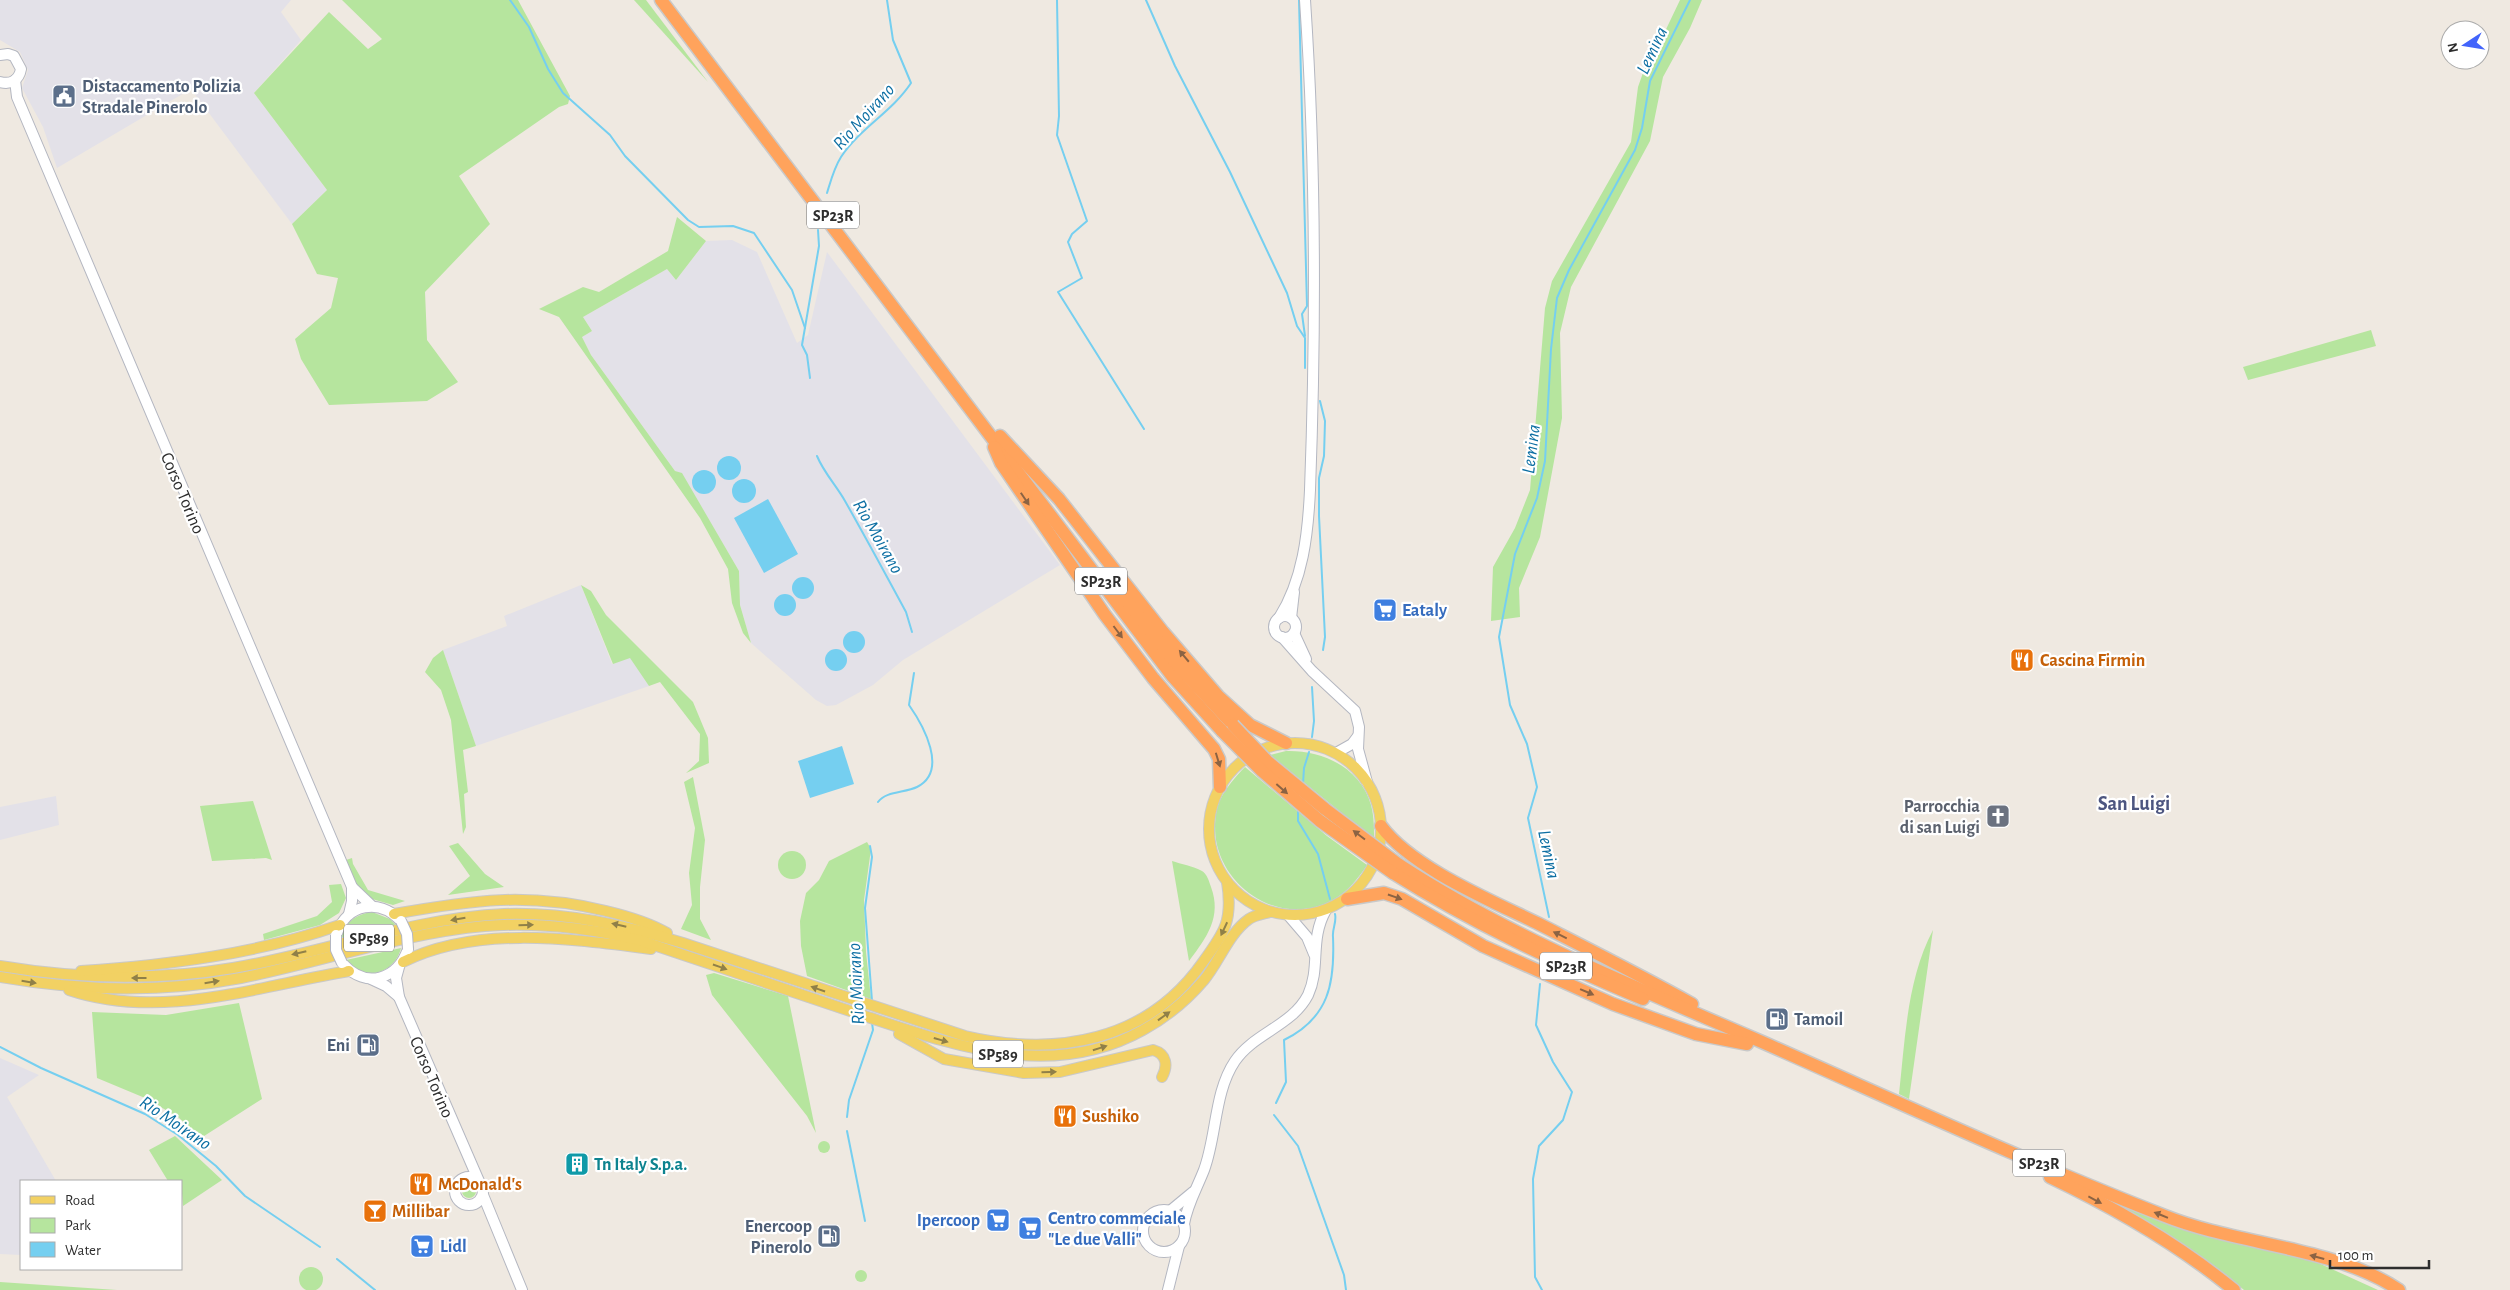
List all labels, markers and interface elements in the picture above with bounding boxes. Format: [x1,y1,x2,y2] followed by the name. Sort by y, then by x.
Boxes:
[2440,20,2490,70] north arrow
[1633,24,1671,77] water label: Lemina
[2445,41,2461,54] text: N
[82,78,242,117] place label: Distaccamento Polizia Stradale Pinerolo
[830,80,899,154] water label: Rio Moirano
[51,83,77,109] public building icon: Distaccamento Polizia Stradale Pinerolo
[807,202,859,228] road number: SP23R
[1519,423,1544,475] water label: Lemina
[157,450,207,537] street label: Corso Torino
[1020,493,1030,506] one-way arrow
[849,497,906,577] water label: Rio Moirano
[1075,568,1127,594] road number: SP23R
[1372,597,1398,623] supermarket icon: Eataly
[1402,602,1448,620] place label: Eataly
[1113,625,1124,638] one-way arrow
[2009,647,2035,673] restaurant icon: Cascina Firmin
[1179,650,1190,662] one-way arrow
[2040,652,2145,670] place label: Cascina Firmin
[1214,753,1222,768] one-way arrow
[1276,783,1289,794] one-way arrow
[2098,794,2170,814] district label: San Luigi
[1900,798,1980,837] place label: Parrocchia di san Luigi
[1985,803,2011,829] church icon: Parrocchia di san Luigi
[1534,828,1563,881] water label: Lemina
[1352,830,1366,840] one-way arrow
[1387,894,1402,901] one-way arrow
[449,916,465,924] one-way arrow
[518,921,534,929] one-way arrow
[611,921,627,929] one-way arrow
[1220,922,1228,937] one-way arrow
[344,924,394,951] road number: SP589
[1553,931,1567,939] one-way arrow
[845,942,868,1025] water label: Rio Moirano
[290,950,306,958] one-way arrow
[1540,952,1592,979] road number: SP23R
[713,964,728,972] one-way arrow
[130,974,146,982] one-way arrow
[22,978,38,986] one-way arrow
[204,978,220,986] one-way arrow
[811,985,826,992] one-way arrow
[1580,989,1594,997] one-way arrow
[1764,1006,1790,1032] fuel station icon: Tamoil
[1157,1011,1170,1022] one-way arrow
[1794,1011,1843,1029] place label: Tamoil
[355,1032,381,1058] fuel station icon: Eni
[406,1034,456,1121] street label: Corso Torino
[327,1037,350,1055] place label: Eni
[933,1037,948,1045] one-way arrow
[973,1040,1023,1068] road number: SP589
[1093,1044,1108,1051] one-way arrow
[1041,1068,1057,1076] one-way arrow
[136,1092,215,1154] water label: Rio Moirano
[1052,1103,1078,1129] restaurant icon: Sushiko
[1082,1108,1139,1126] place label: Sushiko
[2013,1150,2065,1176] road number: SP23R
[564,1151,590,1177] building icon: Tn Italy S.p.a.
[594,1156,687,1174] place label: Tn Italy S.p.a.
[408,1171,434,1197] restaurant icon: McDonald's
[438,1176,522,1194] place label: McDonald's
[20,1180,182,1270] legend
[65,1193,95,1208] text: Road
[2088,1195,2102,1204] one-way arrow
[362,1198,388,1224] bar icon: Millibar
[392,1203,450,1221] place label: Millibar
[985,1207,1011,1233] supermarket icon: Ipercoop
[1048,1210,1186,1249] place label: Centro commeciale "Le due Valli"
[2153,1211,2168,1219] one-way arrow
[917,1212,980,1230] place label: Ipercoop
[1017,1215,1043,1241] supermarket icon: Centro commeciale "Le due Valli"
[65,1218,91,1233] text: Park
[745,1218,812,1257] place label: Enercoop Pinerolo
[816,1223,842,1249] fuel station icon: Enercoop Pinerolo
[409,1233,435,1259] supermarket icon: Lidl
[440,1238,467,1256] place label: Lidl
[2330,1238,2429,1270] scale bar
[65,1243,101,1258] text: Water
[2338,1248,2373,1263] text: 100 m
[2310,1252,2325,1260] one-way arrow

